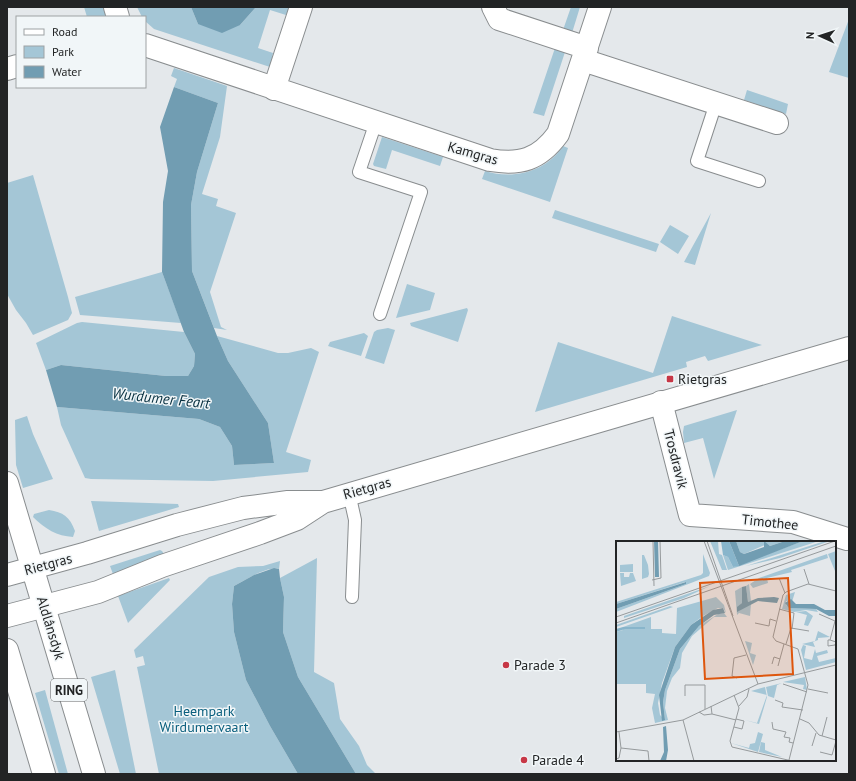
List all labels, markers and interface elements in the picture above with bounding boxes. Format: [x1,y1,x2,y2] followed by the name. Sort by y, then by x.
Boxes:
[16,16,146,88] legend
[800,16,840,56] north arrow
[52,24,77,39] text: Road
[803,31,817,39] text: N
[52,44,74,59] text: Park
[52,64,82,79] text: Water
[446,137,500,169] street label: Kamgras
[678,370,727,388] place label: Rietgras
[665,374,675,384] marker: Rietgras
[111,383,212,413] water label: Wurdumer Feart
[660,427,692,491] street label: Trosdravik
[341,473,393,503] street label: Rietgras
[741,510,799,534] street label: Timothee
[616,541,836,761] inset map
[22,549,74,579] street label: Rietgras
[33,594,69,662] street label: Aldlânsdyk
[514,656,566,674] place label: Parade 3
[501,660,511,670] marker: Parade 3
[51,679,87,701] road number: RING
[160,702,249,736] park label: Heempark Wirdumervaart
[532,751,584,769] place label: Parade 4
[519,755,529,765] marker: Parade 4

